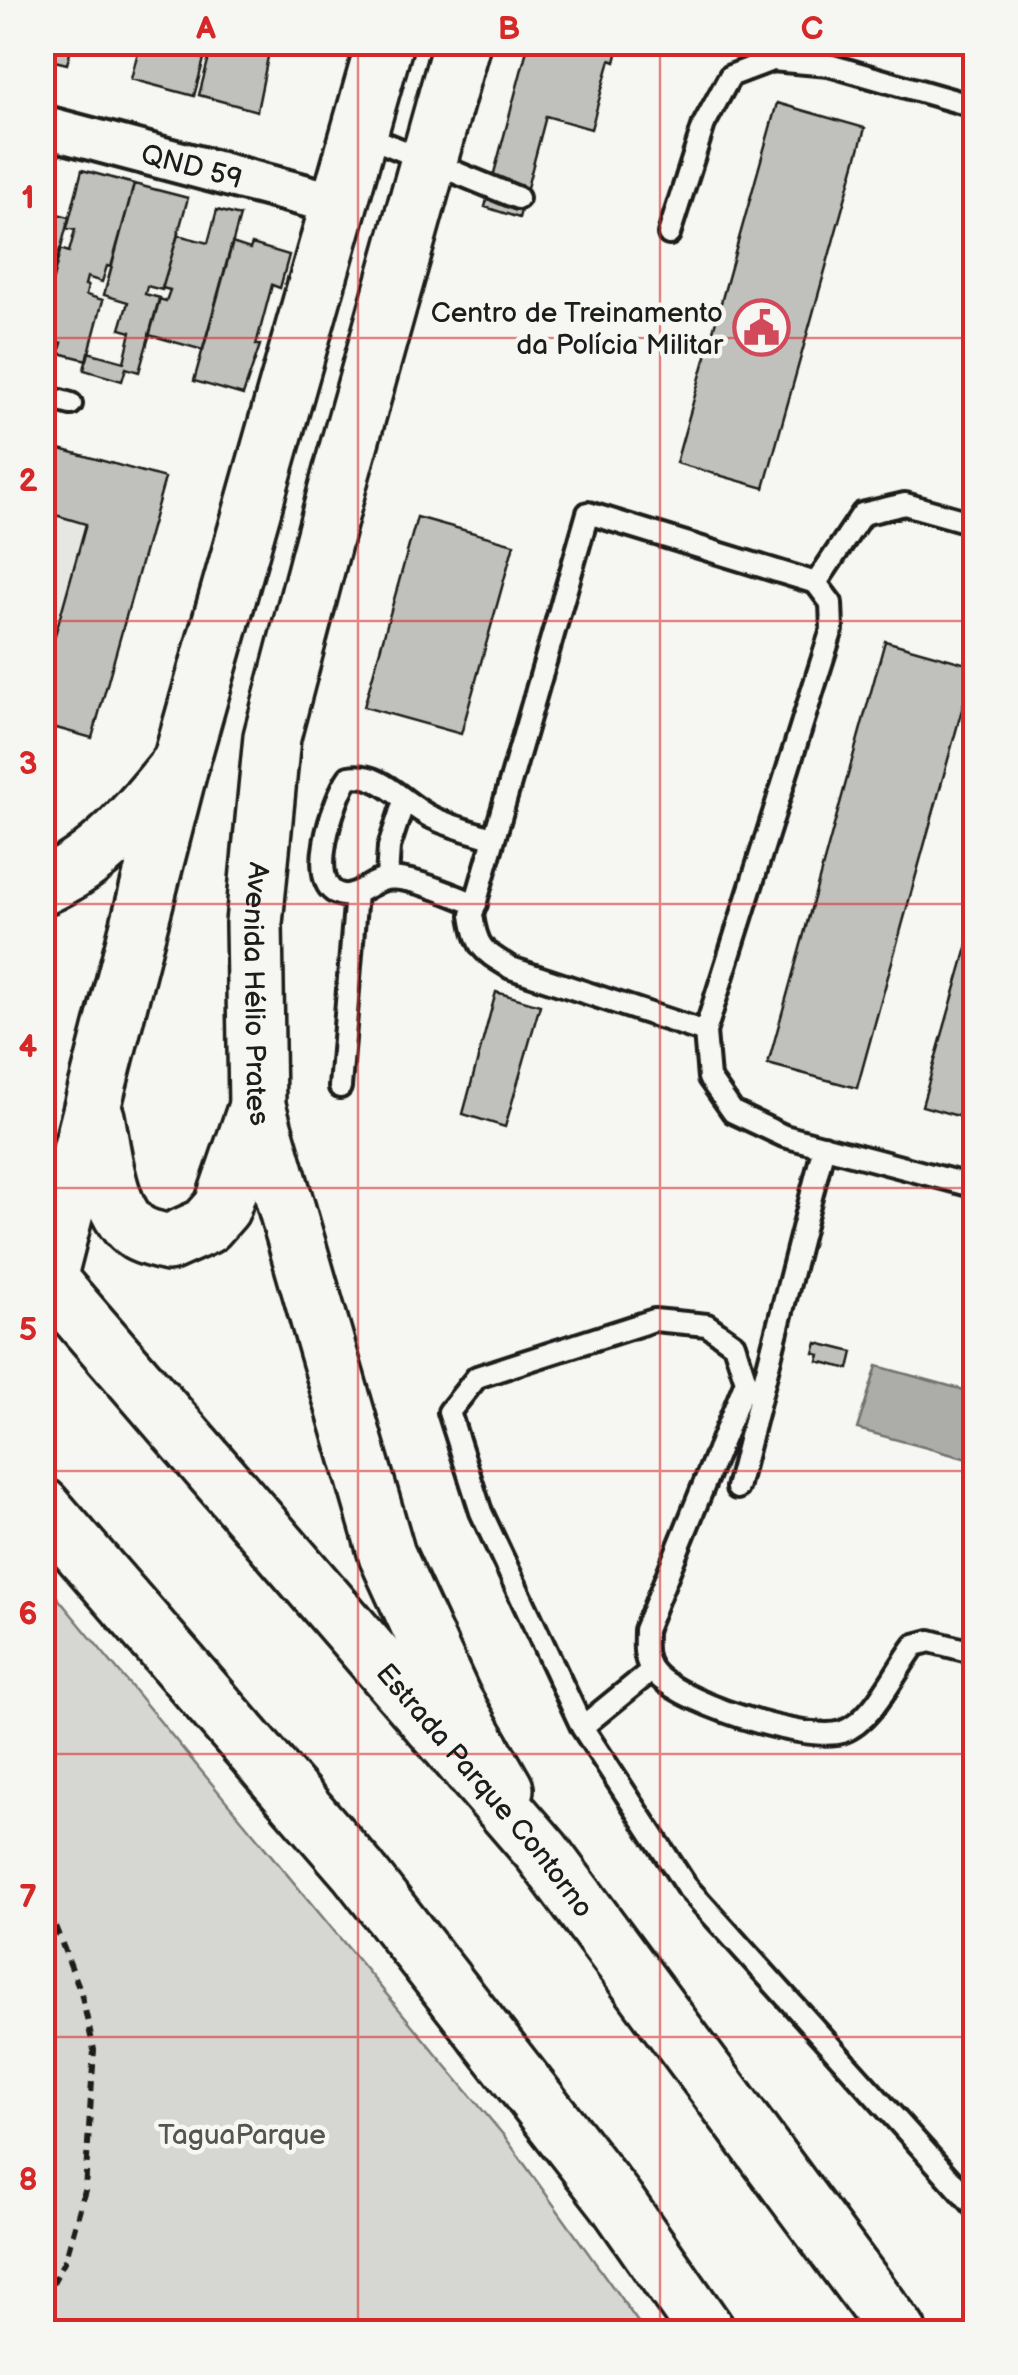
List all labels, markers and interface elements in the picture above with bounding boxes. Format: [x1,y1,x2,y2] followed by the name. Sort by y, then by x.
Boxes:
[195,10,216,49] text: A
[498,10,520,49] text: B
[801,10,823,49] text: C
[137,138,246,196] street label: QND 59
[21,179,35,218] text: 1
[431,297,724,362] place label: Centro de Treinamento da Polícia Militar
[732,298,792,358] public building icon: Centro de Treinamento da Polícia Militar
[18,462,38,501] text: 2
[19,745,37,784] text: 3
[236,861,277,1129] street label: Avenida Hélio Prates
[19,1028,38,1067] text: 4
[19,1311,37,1350] text: 5
[18,1595,38,1634] text: 6
[369,1657,600,1924] street label: Estrada Parque Contorno
[19,1878,37,1917] text: 7
[158,2119,326,2152] park label: TaguaParque
[18,2161,38,2200] text: 8

